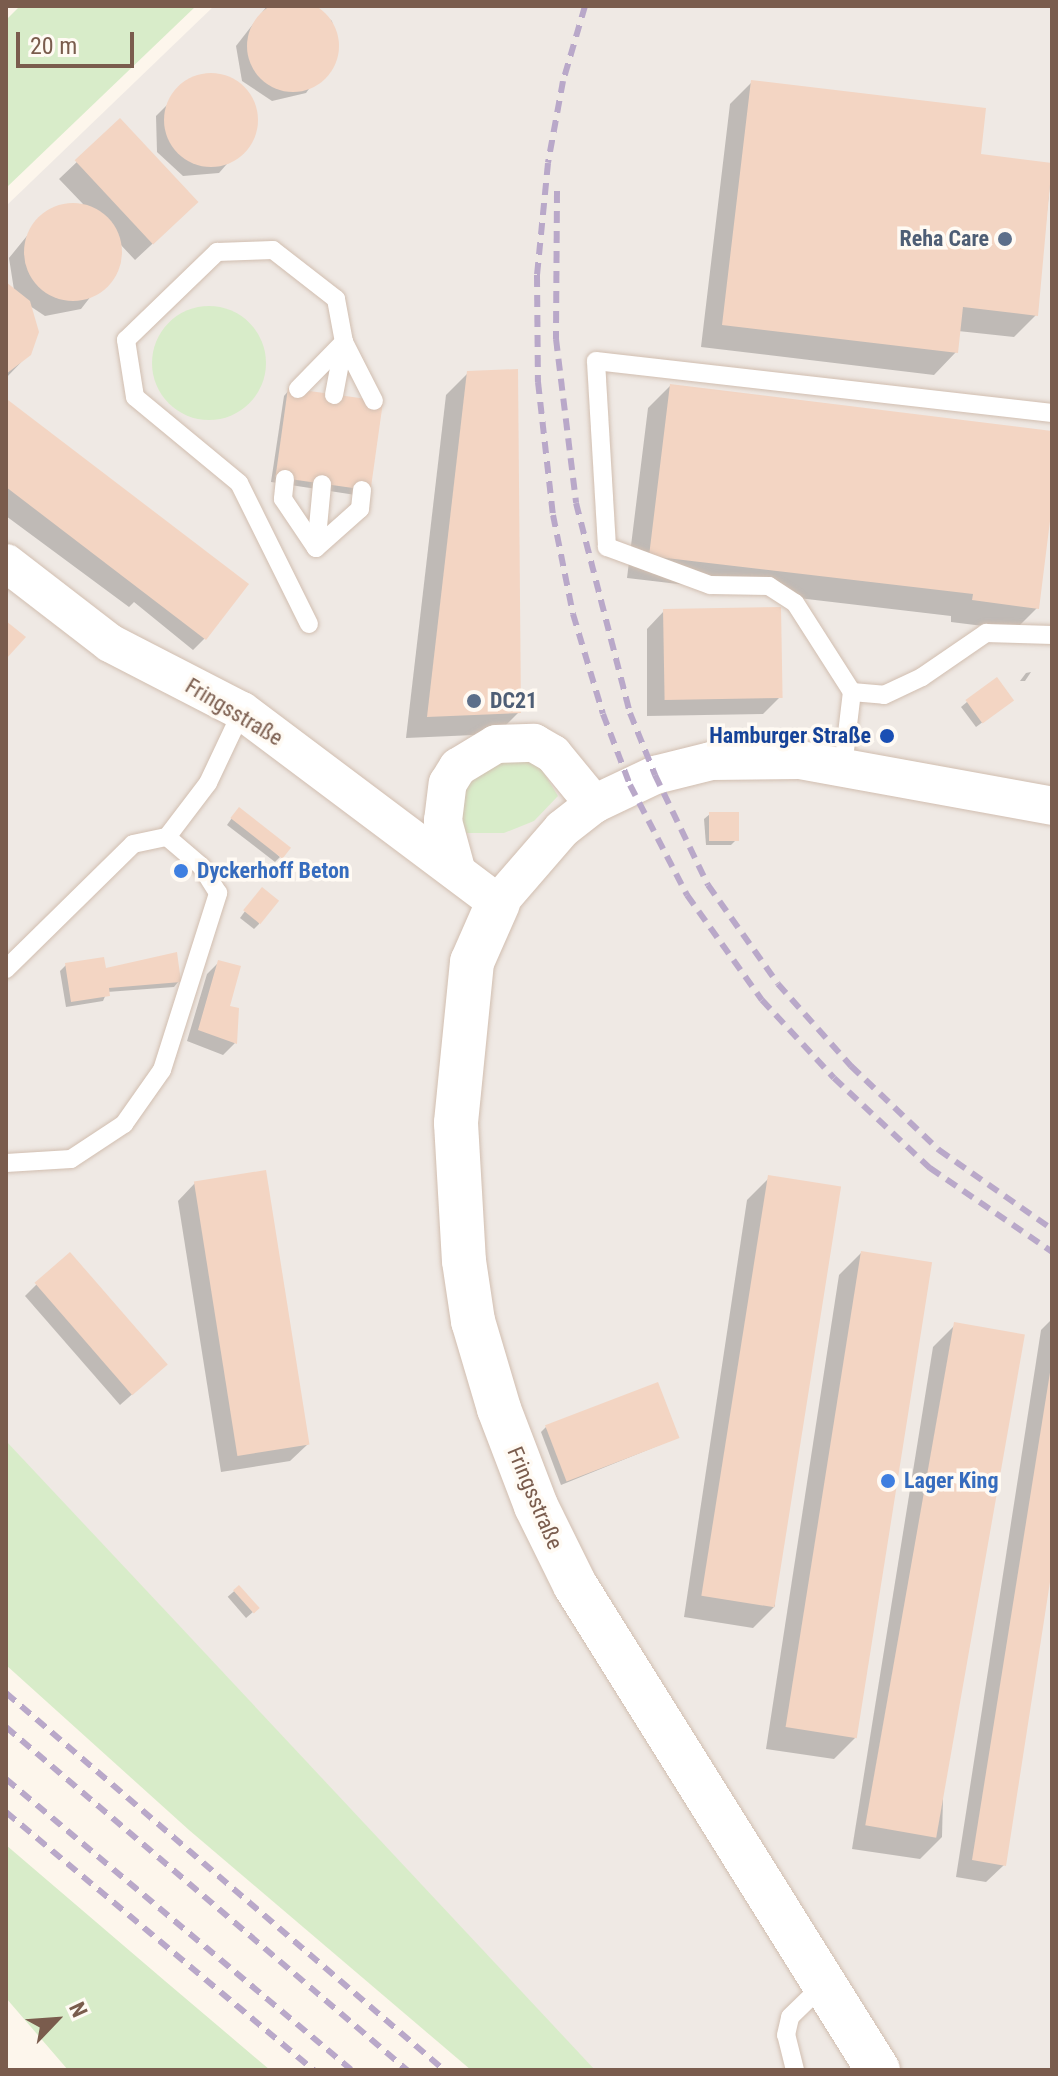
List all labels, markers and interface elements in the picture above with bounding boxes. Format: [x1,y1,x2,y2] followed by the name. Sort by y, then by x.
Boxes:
[20,16,138,66] scale bar
[30,32,77,60] text: 20 m
[900,226,989,252] place label: Reha Care
[996,230,1014,248] marker: Reha Care
[181,673,287,751] street label: Fringsstraße
[490,688,537,714] place label: DC21
[465,692,483,710] marker: DC21
[709,723,871,749] place label: Hamburger Straße
[878,727,896,745] marker: Hamburger Straße
[197,858,350,884] place label: Dyckerhoff Beton
[172,862,190,880] marker: Dyckerhoff Beton
[502,1443,568,1553] street label: Fringsstraße
[904,1468,998,1494] place label: Lager King
[879,1472,897,1490] marker: Lager King
[16,1980,96,2060] north arrow
[64,1998,92,2021] text: N

